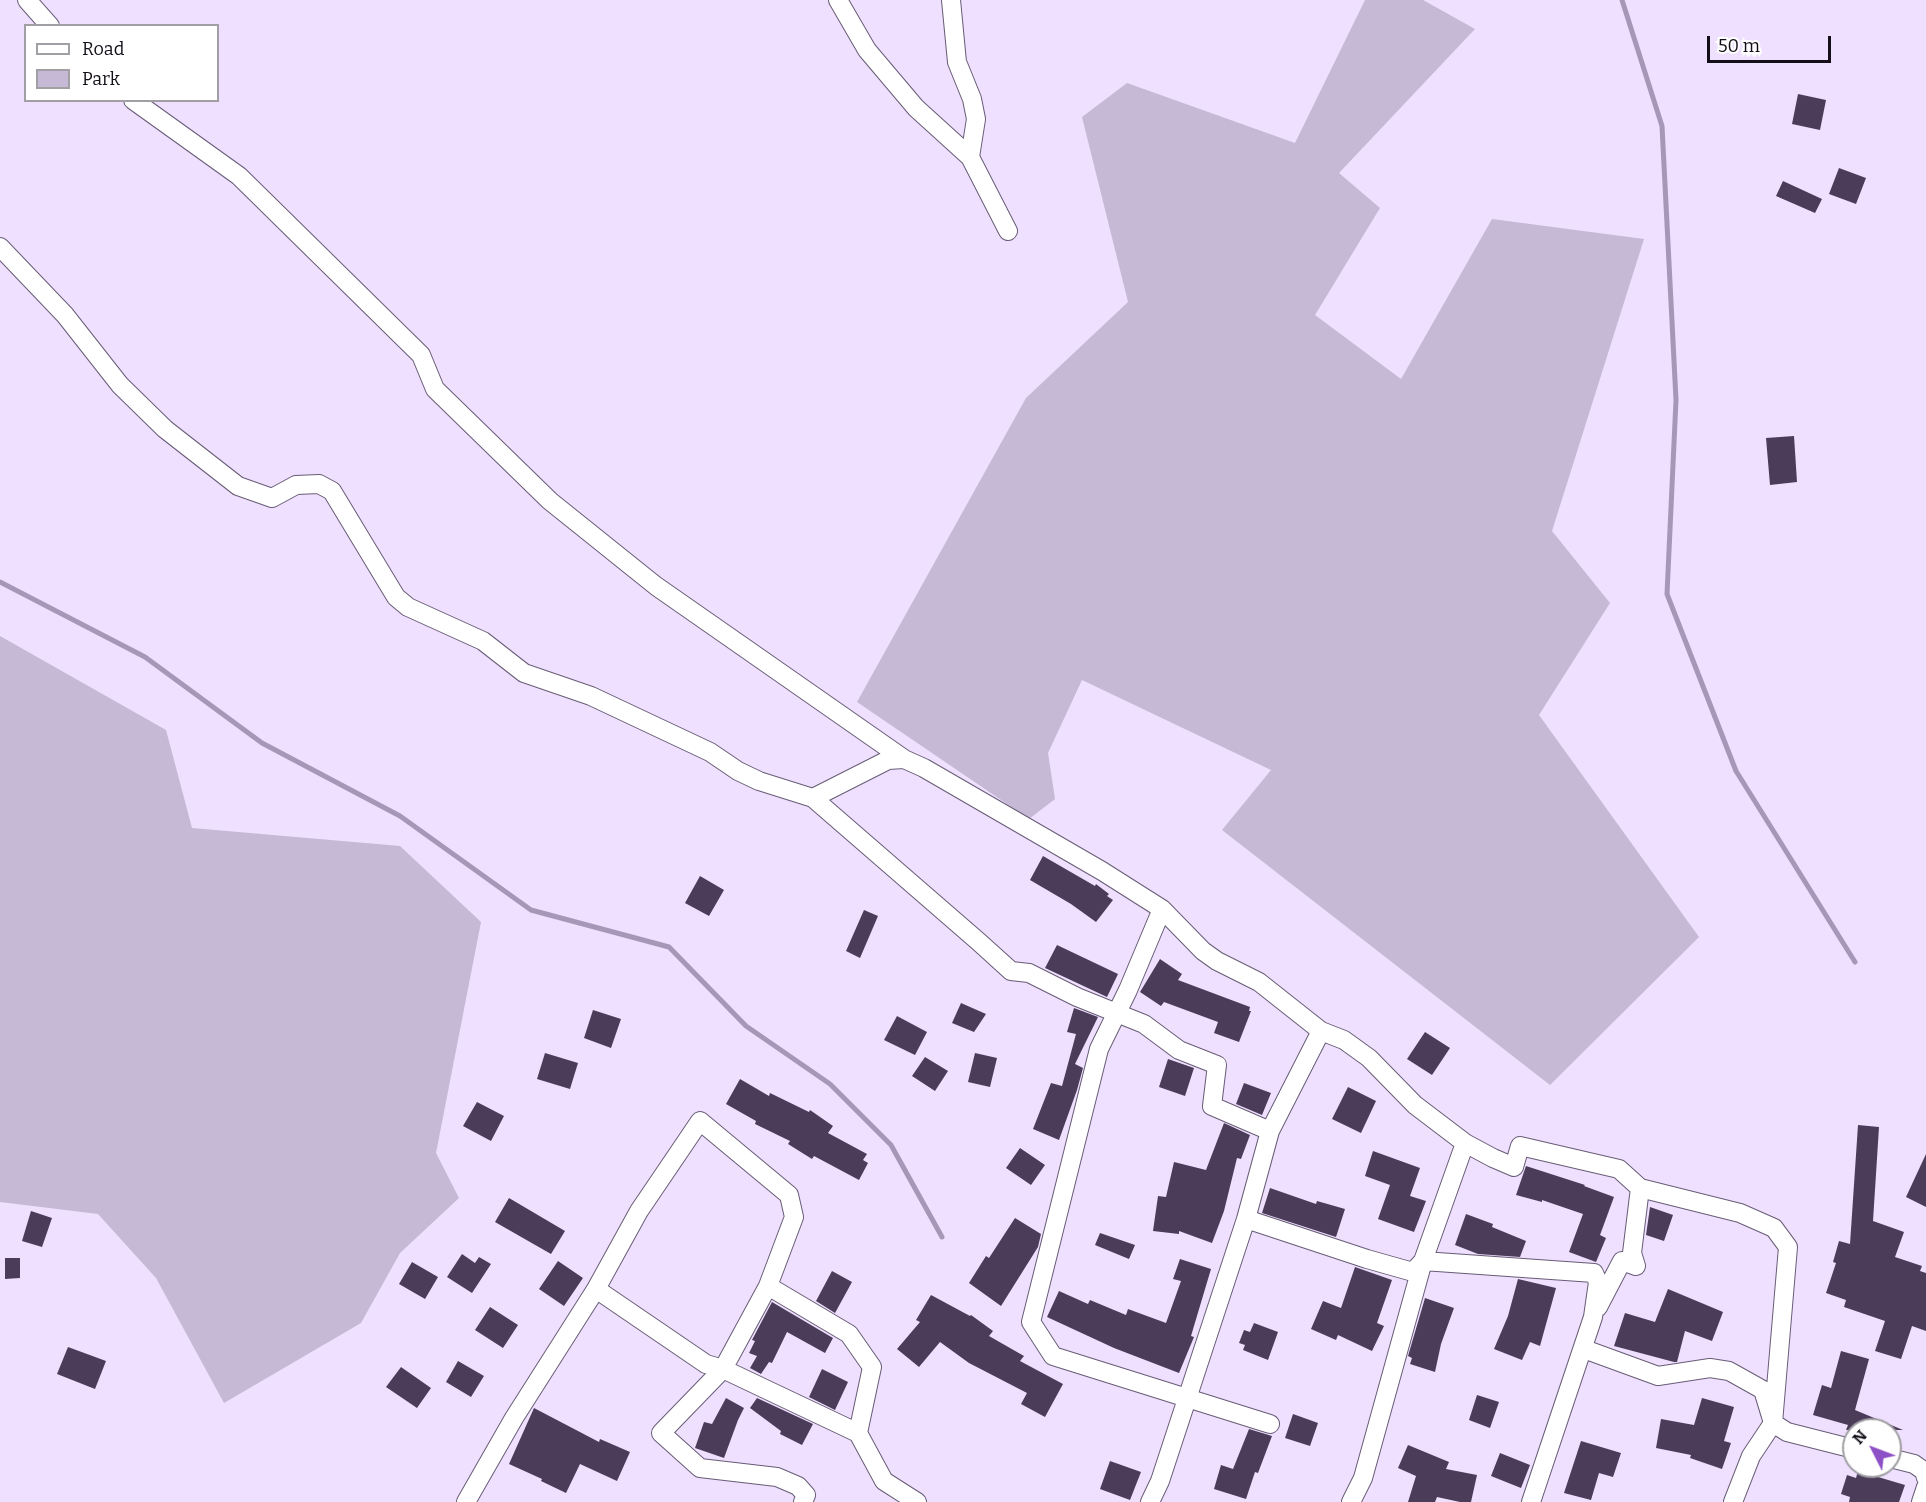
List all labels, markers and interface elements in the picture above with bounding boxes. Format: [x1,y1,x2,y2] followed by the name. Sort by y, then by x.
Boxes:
[24,24,219,102] legend
[1710,24,1834,62] scale bar
[1718,35,1760,57] text: 50 m
[82,38,124,60] text: Road
[82,68,120,90] text: Park
[1842,1418,1902,1478] north arrow
[1849,1426,1871,1448] text: N

